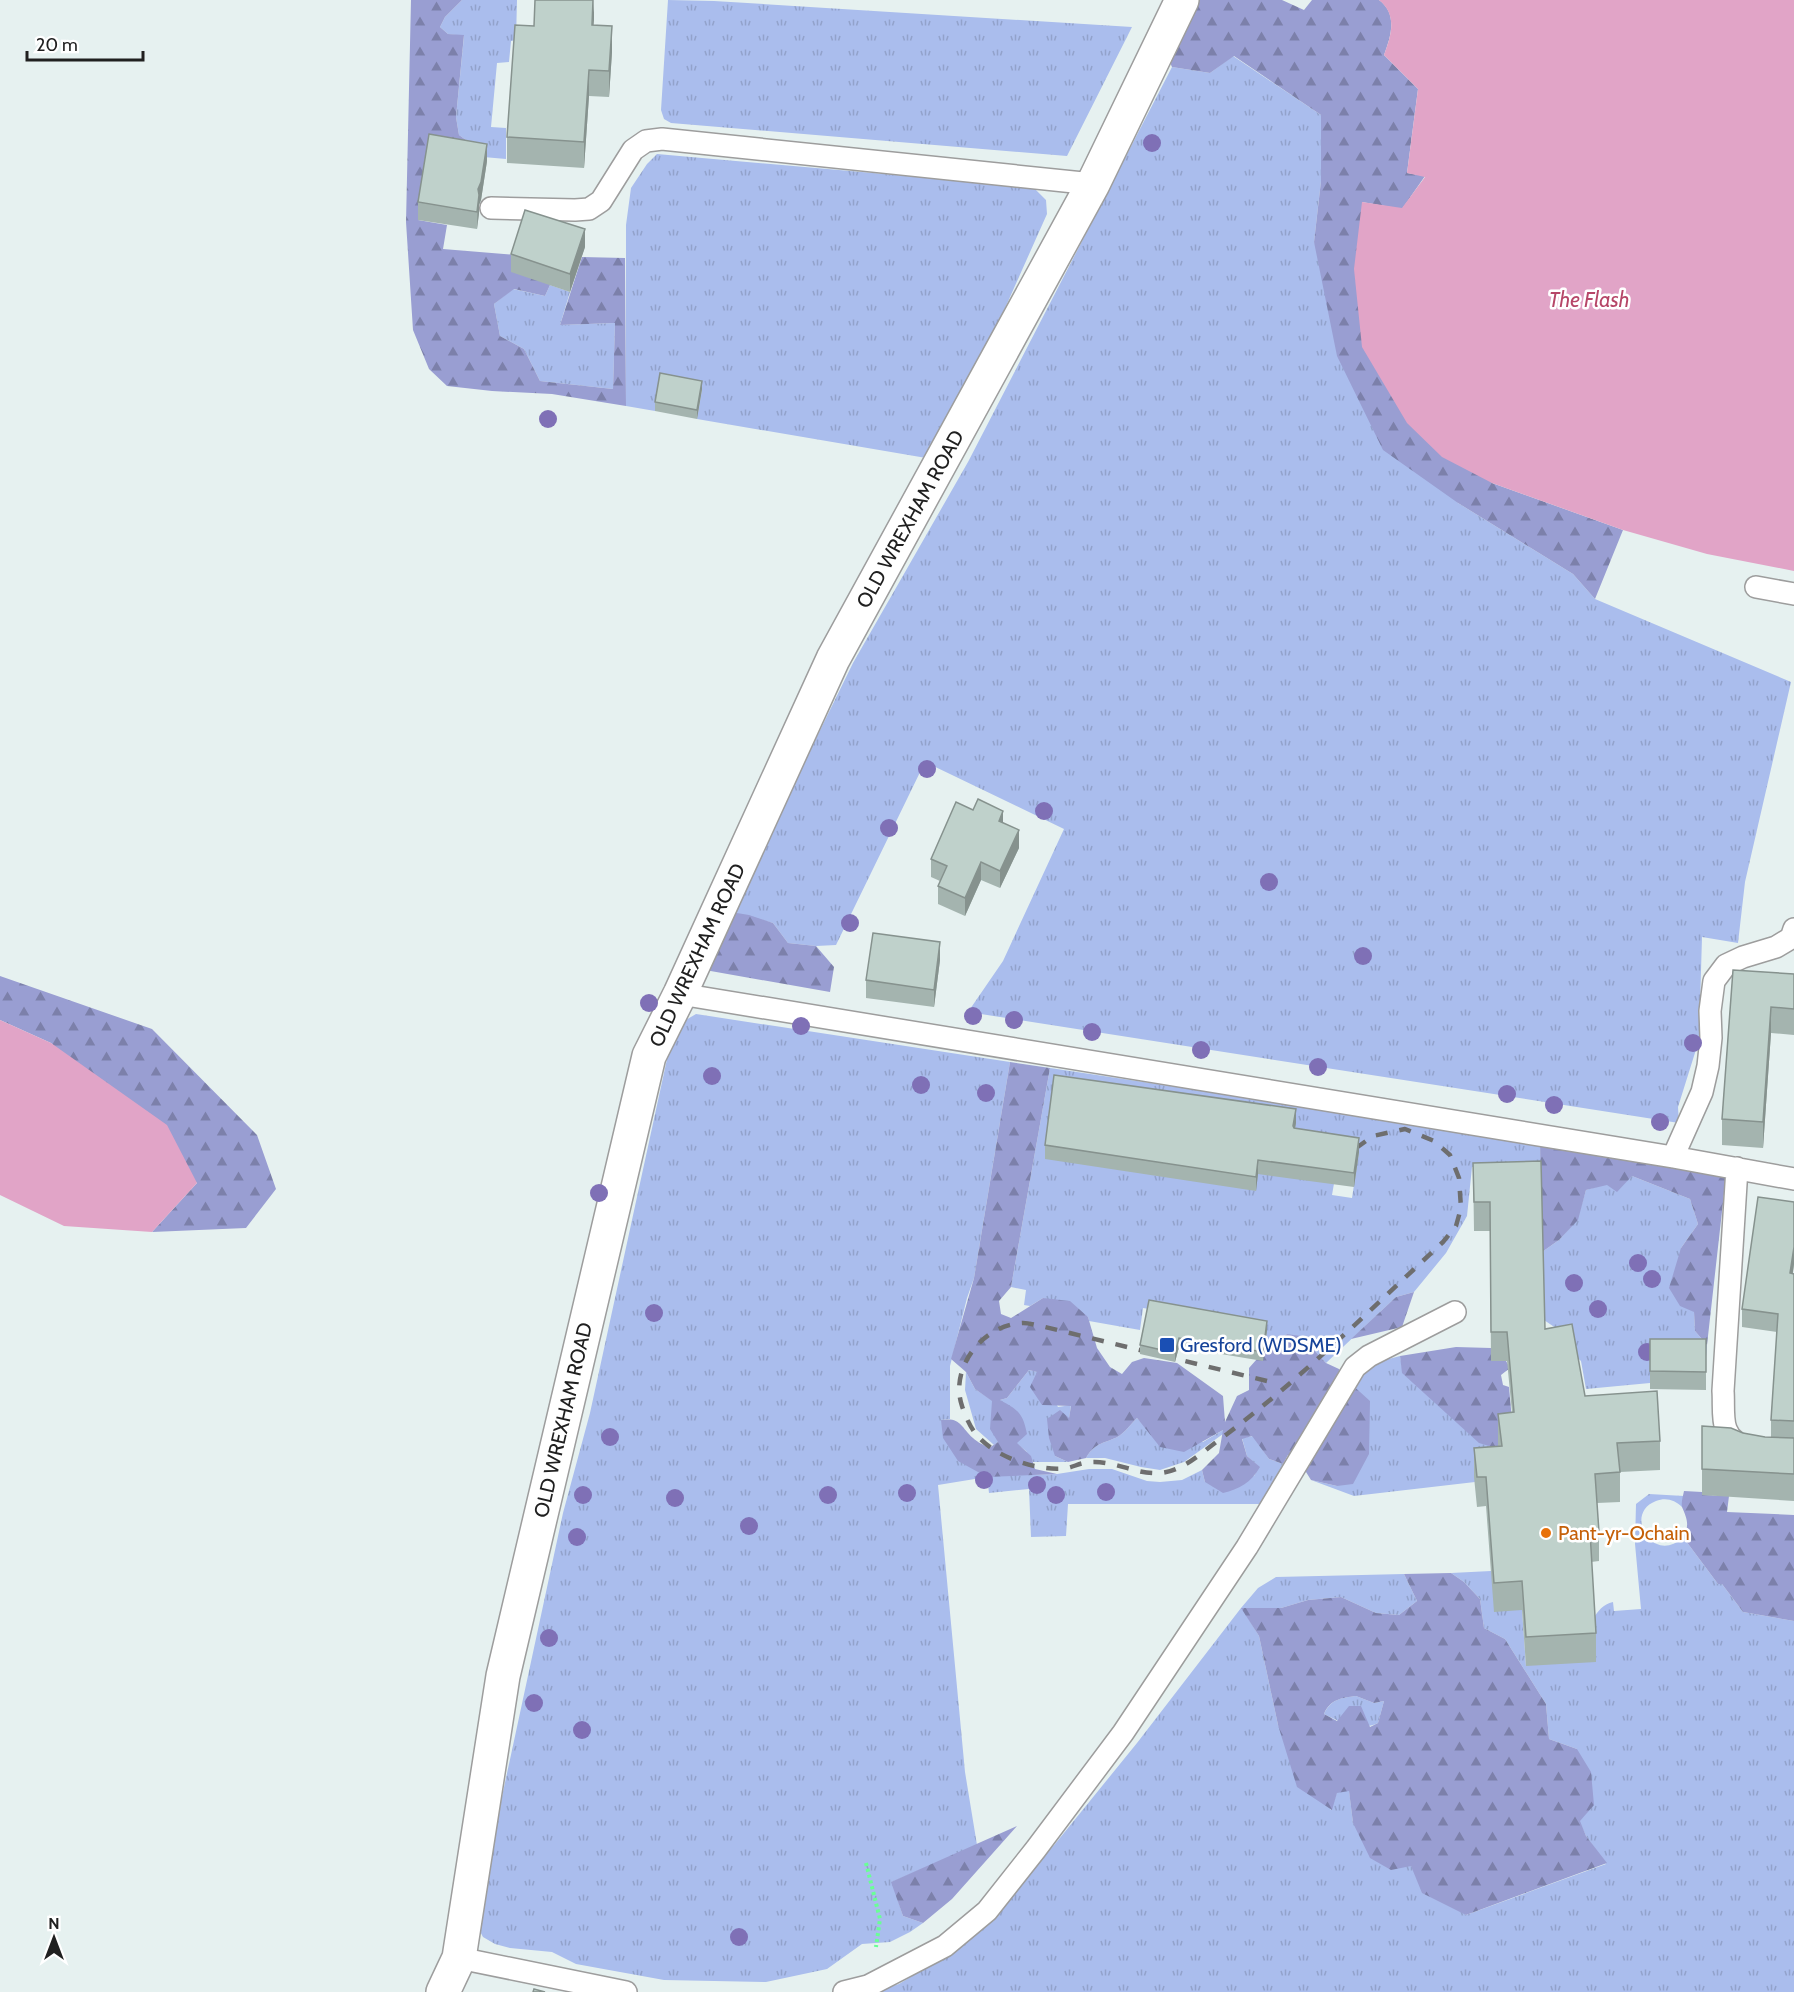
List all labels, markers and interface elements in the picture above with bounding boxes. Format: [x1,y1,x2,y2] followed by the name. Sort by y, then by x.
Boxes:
[27,24,142,62] scale bar
[36,34,78,56] text: 20 m
[1549,287,1629,312] water label: The Flash
[851,426,969,612] street label: OLD WREXHAM ROAD
[644,859,750,1051] street label: OLD WREXHAM ROAD
[529,1320,597,1520] street label: OLD WREXHAM ROAD
[1180,1333,1342,1357] place label: Gresford (WDSME)
[1158,1336,1176,1354] marker: Gresford (WDSME)
[1558,1521,1690,1545] place label: Pant-yr-Ochain
[1539,1526,1553,1540] marker: Pant-yr-Ochain
[24,1908,84,1968] north arrow
[48,1914,60,1933] text: N

